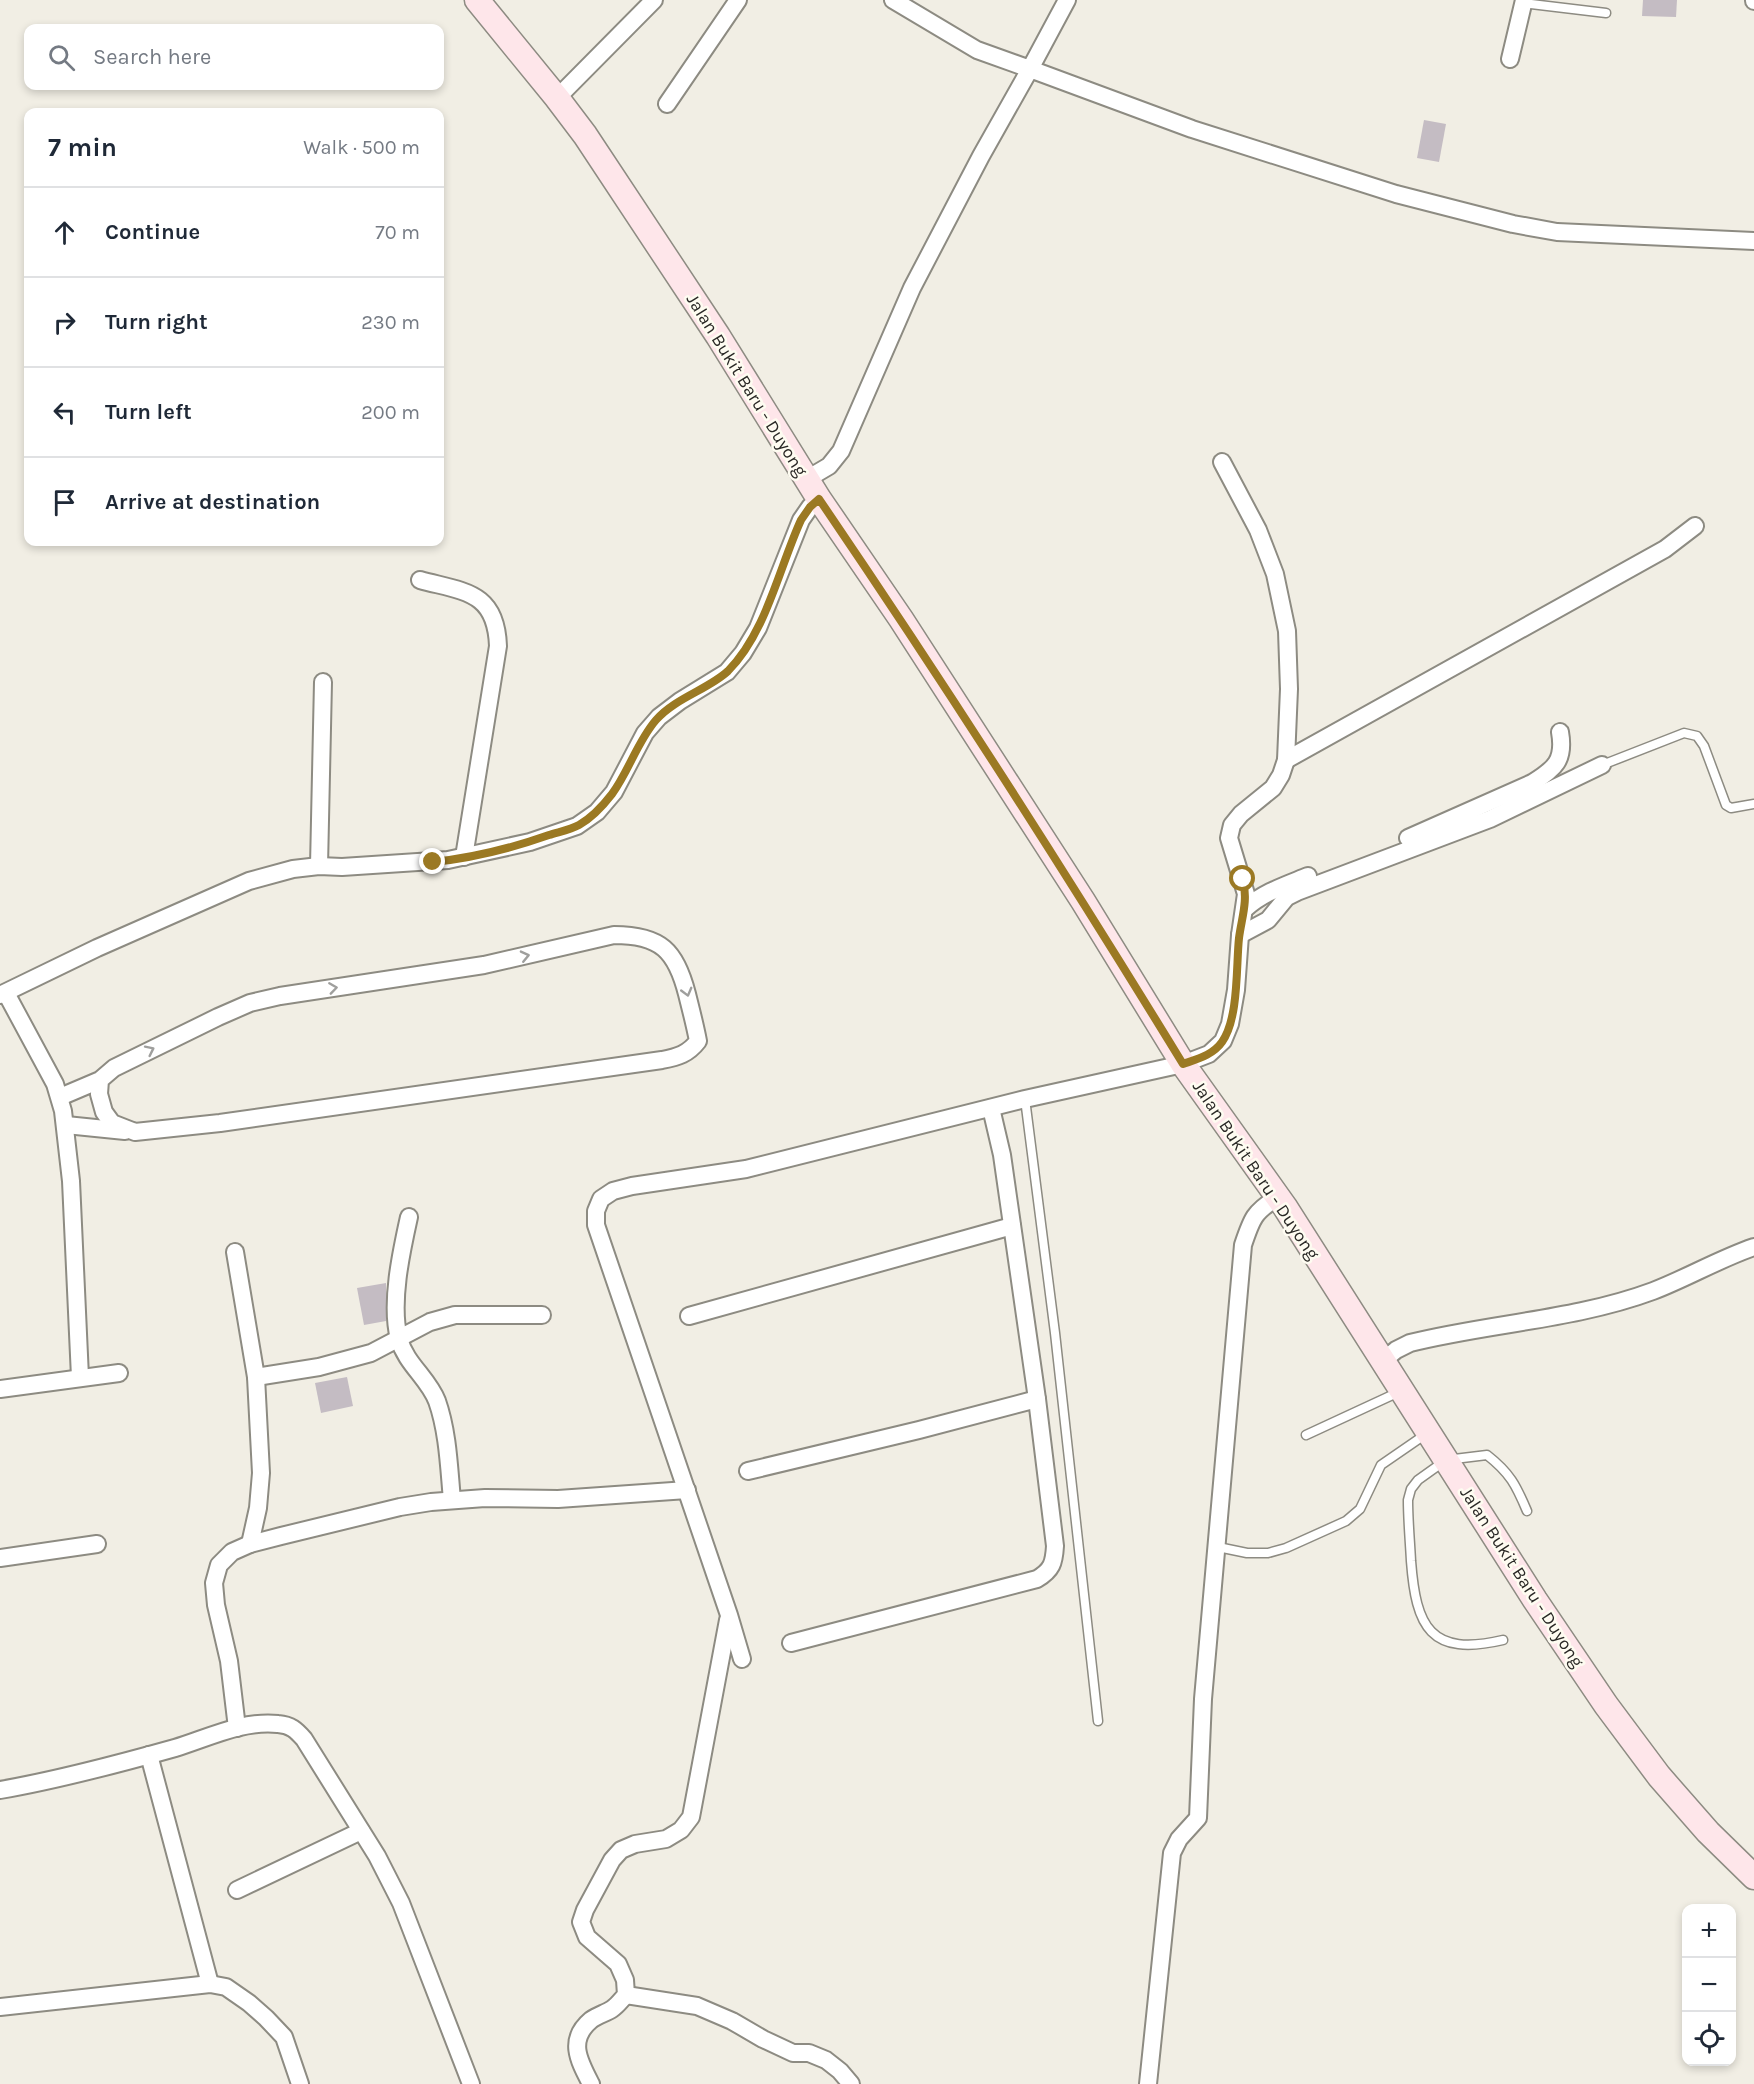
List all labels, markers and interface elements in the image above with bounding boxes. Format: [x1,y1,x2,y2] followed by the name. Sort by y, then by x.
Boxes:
[24,24,444,90] search box
[45,41,78,74] icon: search
[93,44,211,70] text: Search here
[48,132,117,163] text: 7 min
[303,136,420,159] text: Walk · 500 m
[48,216,81,249] icon: ahead
[105,219,200,245] text: Continue
[375,221,420,244] text: 70 m
[682,290,812,480] street label: Jalan Bukit Baru - Duyong
[48,306,81,339] icon: right
[105,309,208,335] text: Turn right
[361,311,420,334] text: 230 m
[48,396,81,429] icon: left
[105,399,192,425] text: Turn left
[361,401,420,424] text: 200 m
[48,486,81,519] icon: arrive
[105,489,320,515] text: Arrive at destination
[419,848,445,874] route end
[1229,865,1255,891] route start
[520,950,530,963] one-way arrow
[328,982,337,994] one-way arrow
[679,987,692,997] one-way arrow
[143,1046,154,1058] one-way arrow
[1188,1076,1324,1264] street label: Jalan Bukit Baru - Duyong
[1455,1482,1589,1672] street label: Jalan Bukit Baru - Duyong
[1682,1904,1736,2066] map controls
[1682,1904,1736,1958] button: +
[1682,1958,1736,2012] button: −
[1682,2012,1736,2066] button: locate

